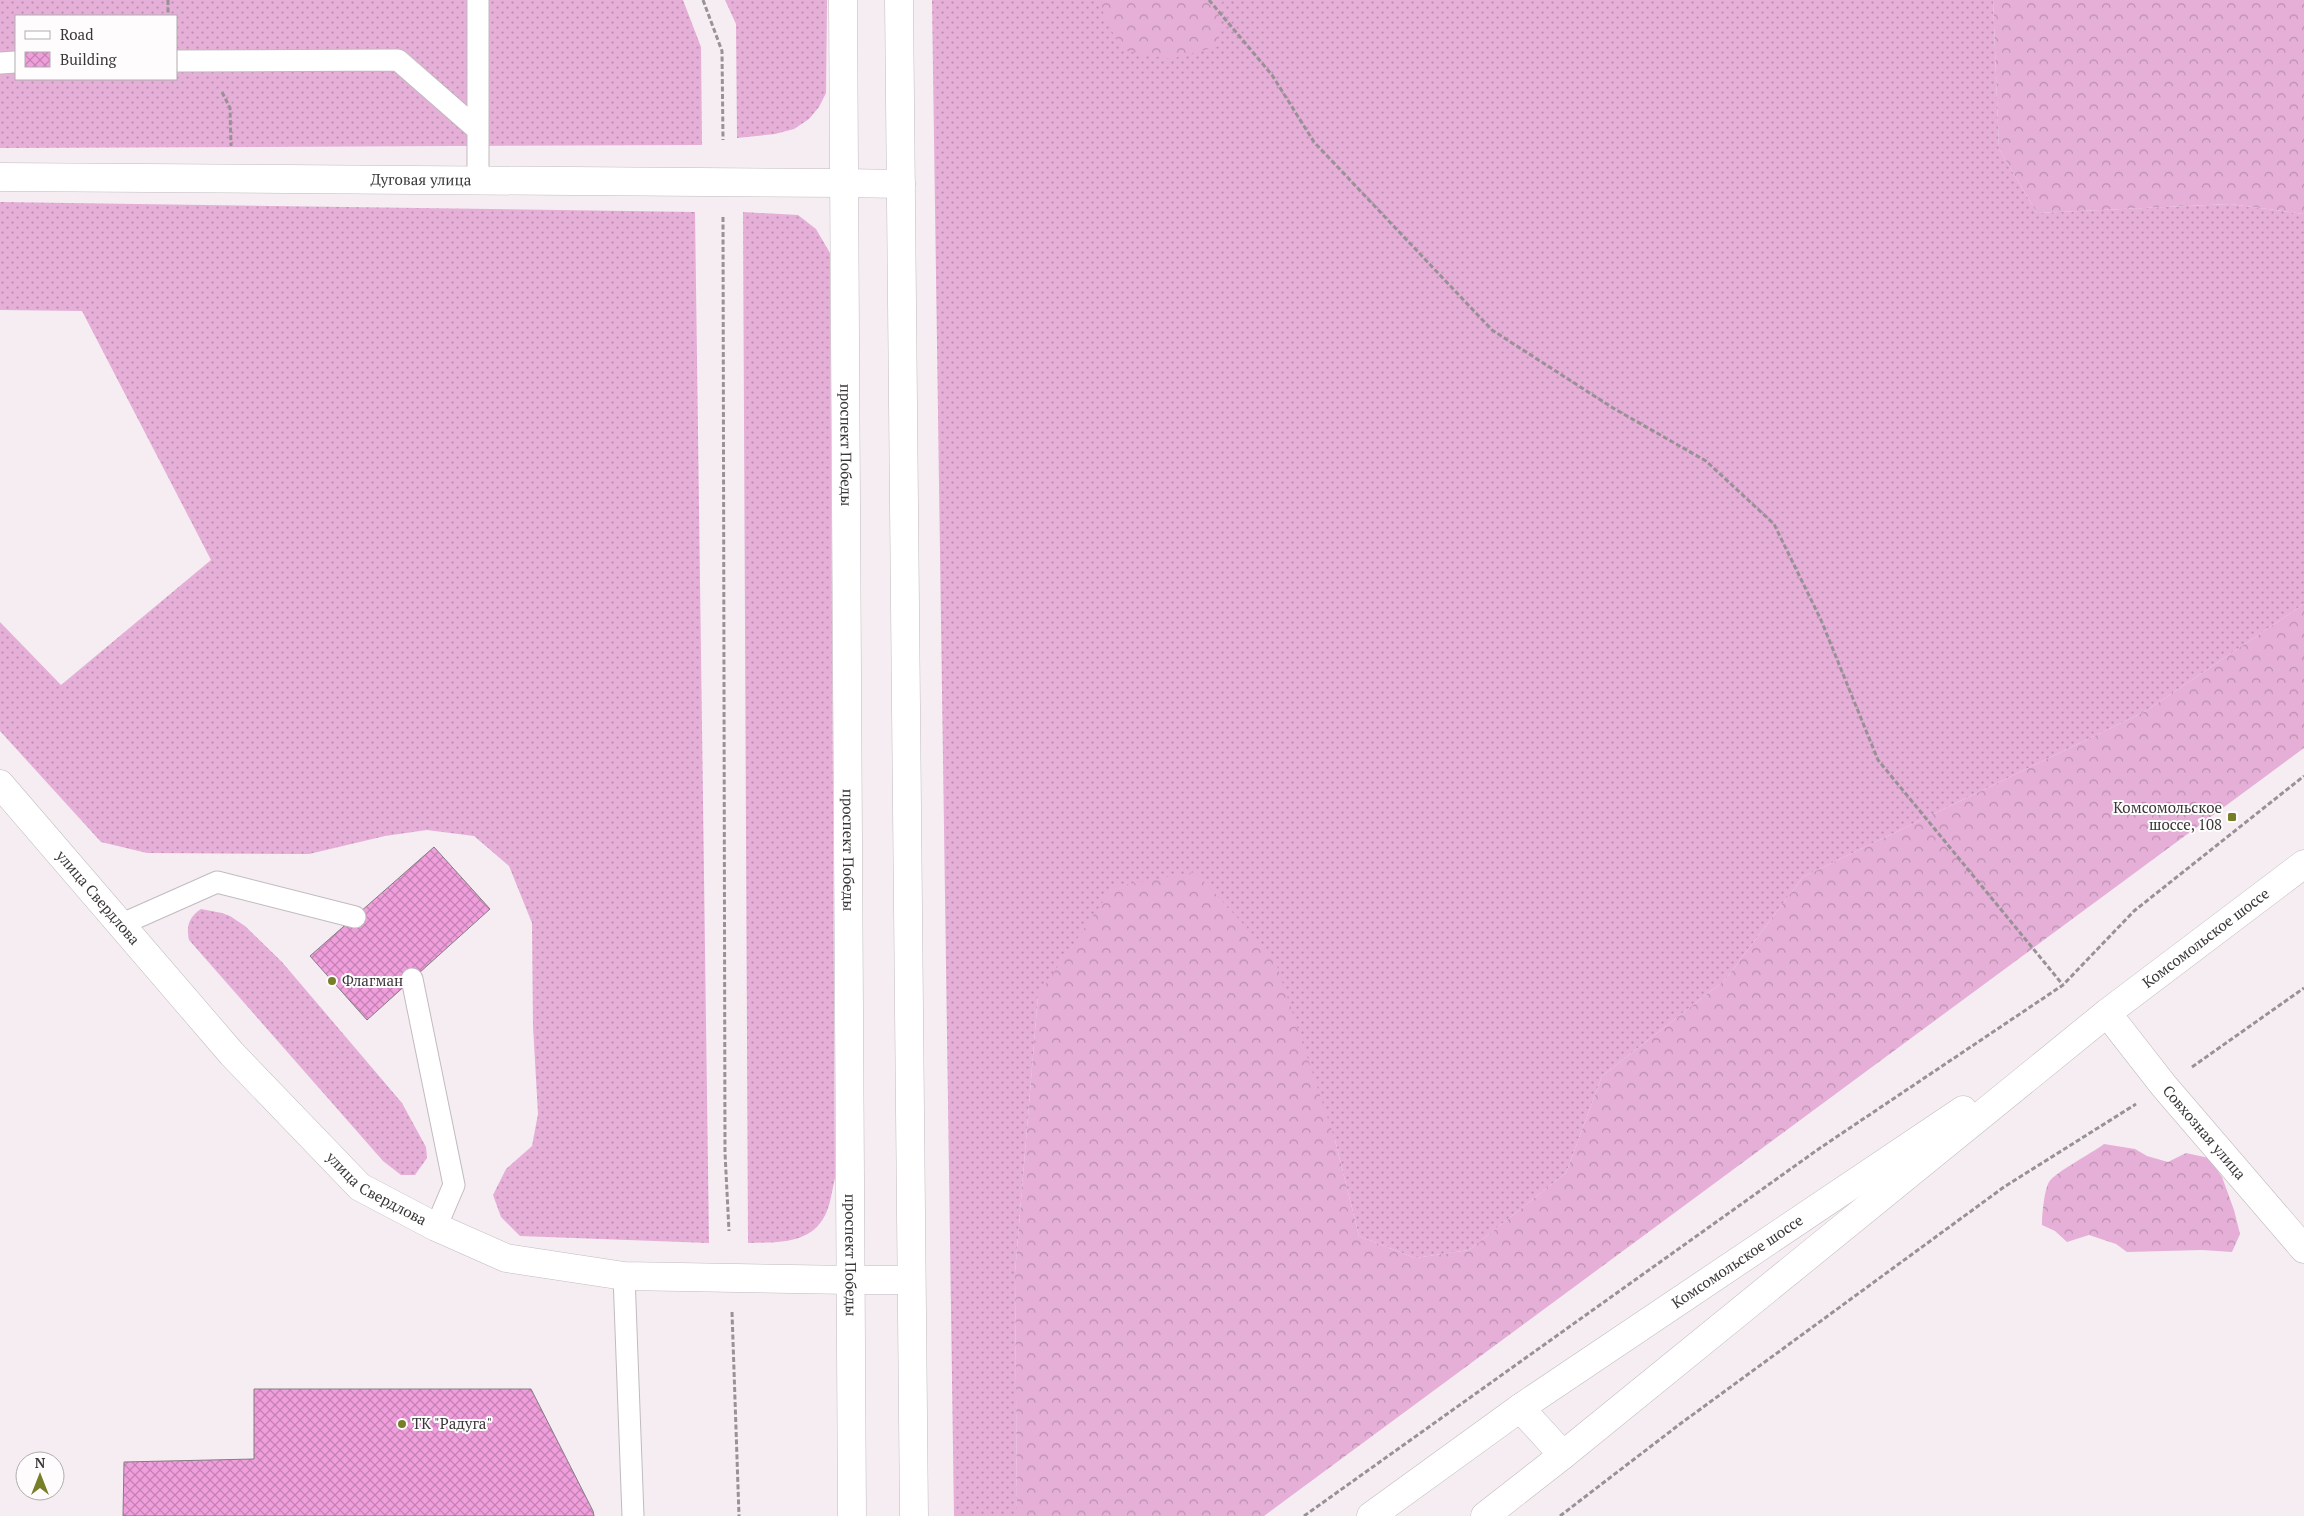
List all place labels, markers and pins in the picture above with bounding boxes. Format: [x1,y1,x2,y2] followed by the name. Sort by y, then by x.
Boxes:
[2113,797,2222,834] place label: Комсомольское шоссе, 108
[2226,811,2238,823] marker: Комсомольское шоссе, 108
[342,970,403,990] place label: Флагман
[326,975,338,987] marker: Флагман
[412,1413,492,1433] place label: ТК "Радуга"
[396,1418,408,1430] marker: ТК "Радуга"

